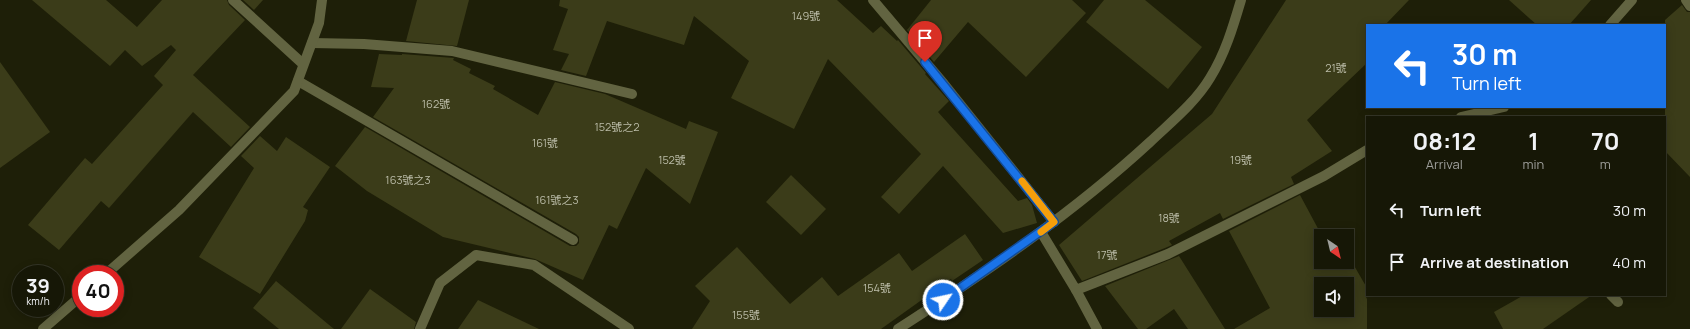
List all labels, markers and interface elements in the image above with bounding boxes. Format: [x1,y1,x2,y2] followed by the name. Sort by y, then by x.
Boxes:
[792,8,820,23] house number: 149號
[908,21,942,62] pin
[914,27,936,49] icon: arrive
[1452,35,1517,73] text: 30 m
[1386,40,1438,92] icon: left
[1325,60,1347,75] house number: 21號
[1452,71,1522,95] text: Turn left
[422,96,450,111] house number: 162號
[595,119,639,134] house number: 152號之2
[1413,124,1476,157] text: 08:12
[1528,124,1539,157] text: 1
[1591,124,1619,157] text: 70
[532,135,558,150] house number: 161號
[658,152,686,167] house number: 152號
[1230,152,1252,167] house number: 19號
[1426,155,1463,173] text: Arrival
[1523,155,1544,173] text: min
[1600,155,1611,173] text: m
[385,172,431,187] house number: 163號之3
[535,192,579,207] house number: 161號之3
[1386,199,1408,221] icon: left
[1420,200,1482,221] text: Turn left
[1613,200,1646,221] text: 30 m
[1158,210,1180,225] house number: 18號
[1314,229,1354,269] north arrow
[1314,229,1354,317] map controls
[1097,247,1117,262] house number: 17號
[1386,251,1408,273] icon: arrive
[1420,252,1569,273] text: Arrive at destination
[1612,252,1646,273] text: 40 m
[72,265,124,317] speed limit sign: 40
[26,272,50,299] text: 39
[1314,277,1354,317] button: sound
[922,279,964,321] position arrow
[863,280,891,295] house number: 154號
[26,294,50,308] text: km/h
[732,307,760,322] house number: 155號

